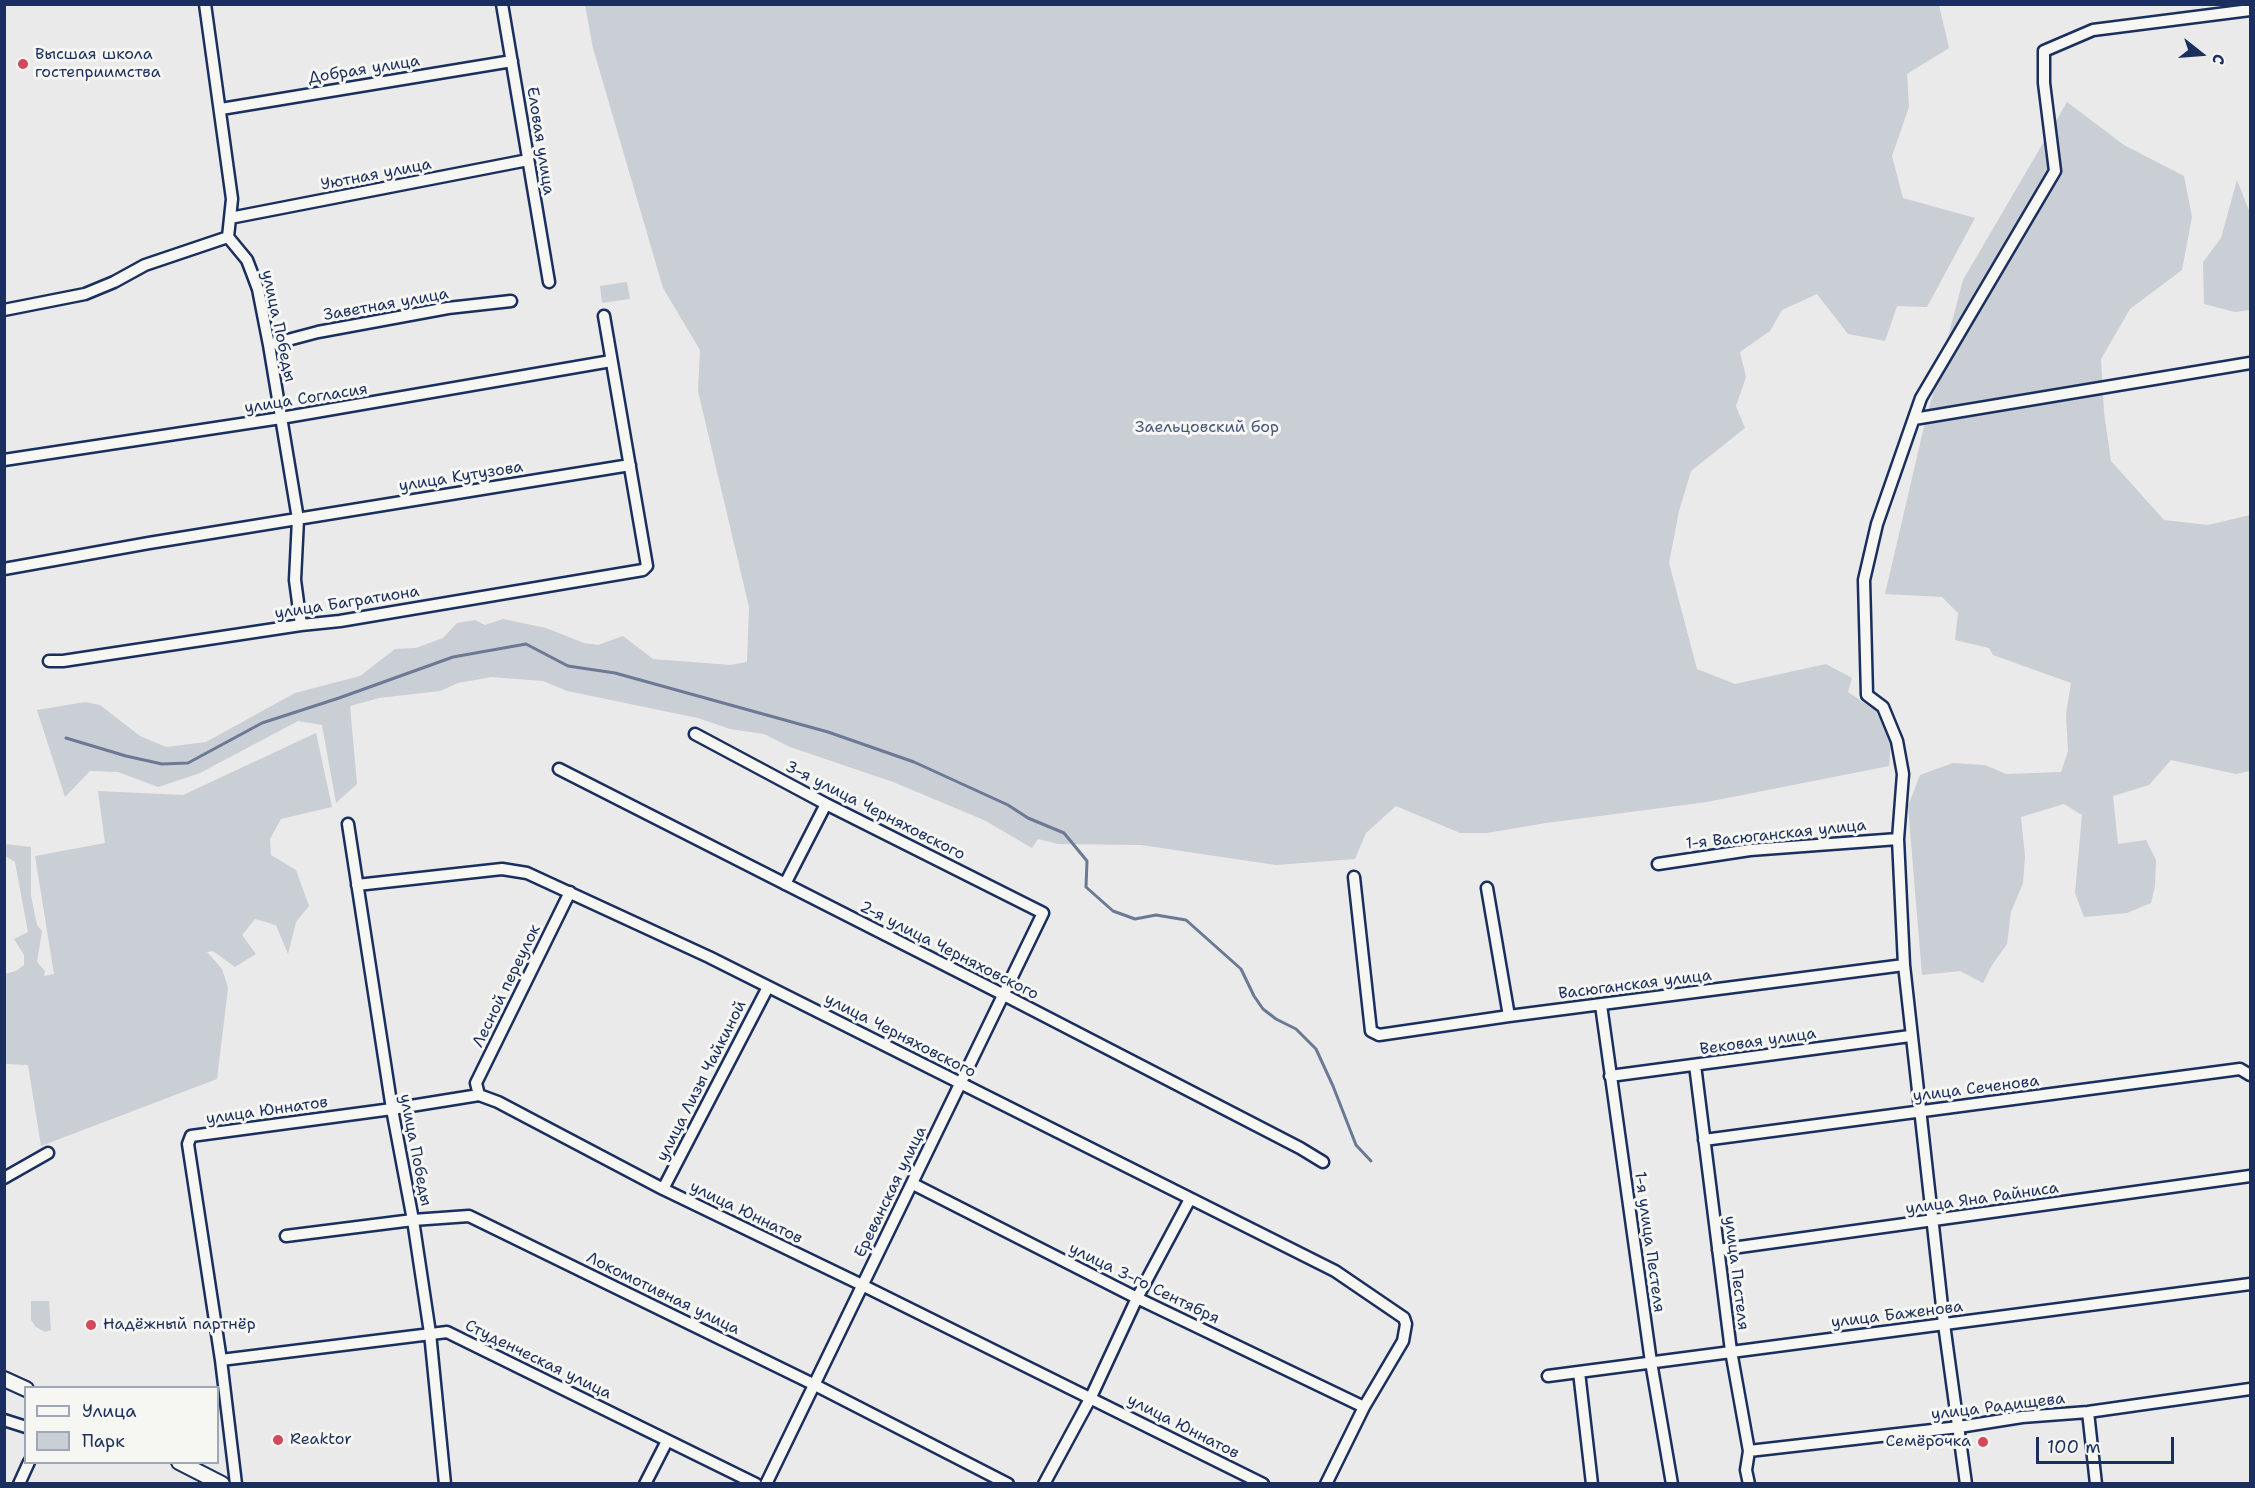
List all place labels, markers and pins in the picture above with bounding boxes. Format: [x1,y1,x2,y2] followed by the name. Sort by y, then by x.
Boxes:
[35,45,161,83] place label: Высшая школа гостеприимства
[16,57,30,71] marker: Высшая школа гостеприимства
[103,1315,256,1335] place label: Надёжный партнёр
[84,1318,98,1332] marker: Надёжный партнёр
[290,1430,352,1450] place label: Reaktor
[1886,1432,1971,1452] place label: Семёрочка
[271,1433,285,1447] marker: Reaktor
[1976,1435,1990,1449] marker: Семёрочка

